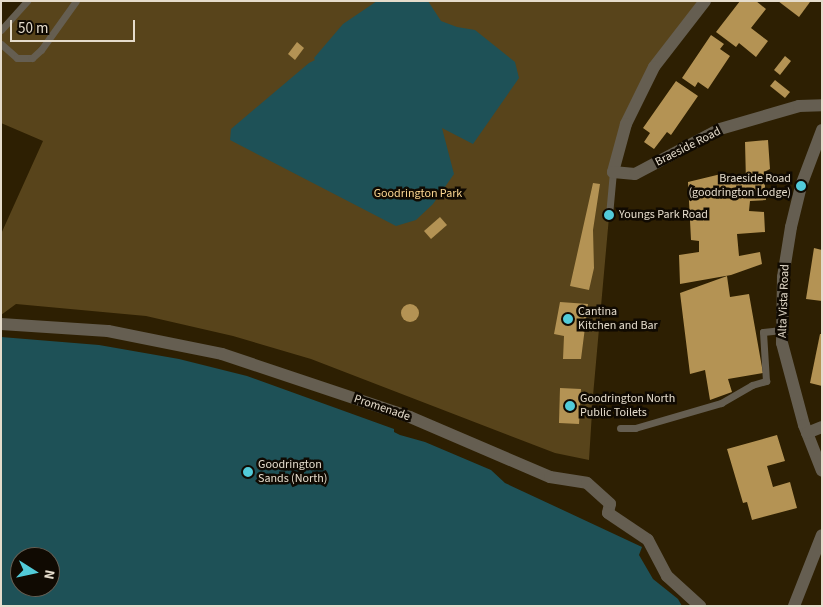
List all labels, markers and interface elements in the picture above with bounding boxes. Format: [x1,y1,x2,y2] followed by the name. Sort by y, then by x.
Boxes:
[12,10,138,42] scale bar
[18,18,48,39] text: 50 m
[653,124,723,170] street label: Braeside Road
[688,172,791,200] place label: Braeside Road (goodrington Lodge)
[795,180,807,192] marker: Braeside Road (goodrington Lodge)
[374,187,462,201] park label: Goodrington Park
[619,208,708,222] place label: Youngs Park Road
[603,209,615,221] marker: Youngs Park Road
[776,264,792,338] street label: Alta Vista Road
[578,305,658,333] place label: Cantina Kitchen and Bar
[562,313,574,325] marker: Cantina Kitchen and Bar
[352,392,412,424] street label: Promenade
[580,392,675,420] place label: Goodrington North Public Toilets
[564,400,576,412] marker: Goodrington North Public Toilets
[258,458,327,486] place label: Goodrington Sands (North)
[242,466,254,478] marker: Goodrington Sands (North)
[10,547,60,597] north arrow
[38,568,59,581] text: N

